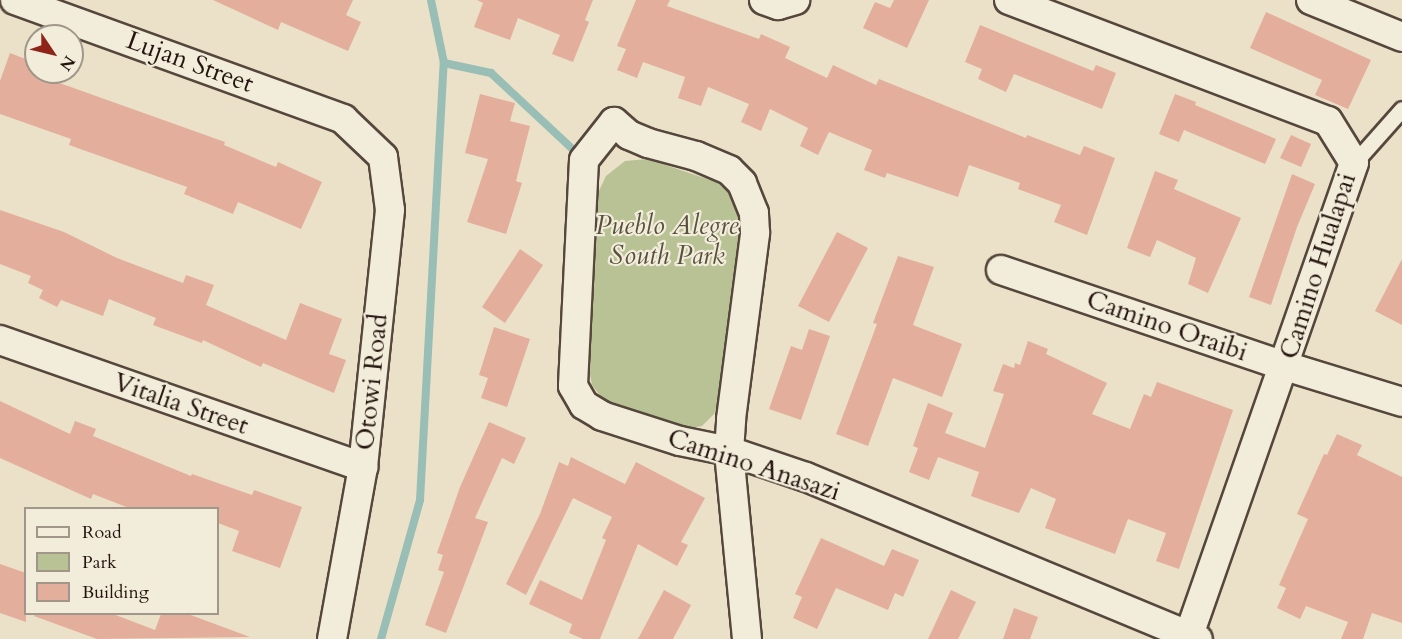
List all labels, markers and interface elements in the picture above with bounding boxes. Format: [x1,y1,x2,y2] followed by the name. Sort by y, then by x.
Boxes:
[24,24,84,84] north arrow
[122,25,258,99] street label: Lujan Street
[54,51,80,75] text: N
[1273,169,1363,363] street label: Camino Hualapai
[596,210,738,272] park label: Pueblo Alegre South Park
[1082,284,1252,368] street label: Camino Oraibi
[349,312,395,452] street label: Otowi Road
[109,366,253,442] street label: Vitalia Street
[664,422,844,508] street label: Camino Anasazi
[24,507,219,615] legend
[82,520,122,545] text: Road
[82,550,117,575] text: Park
[82,580,149,605] text: Building

